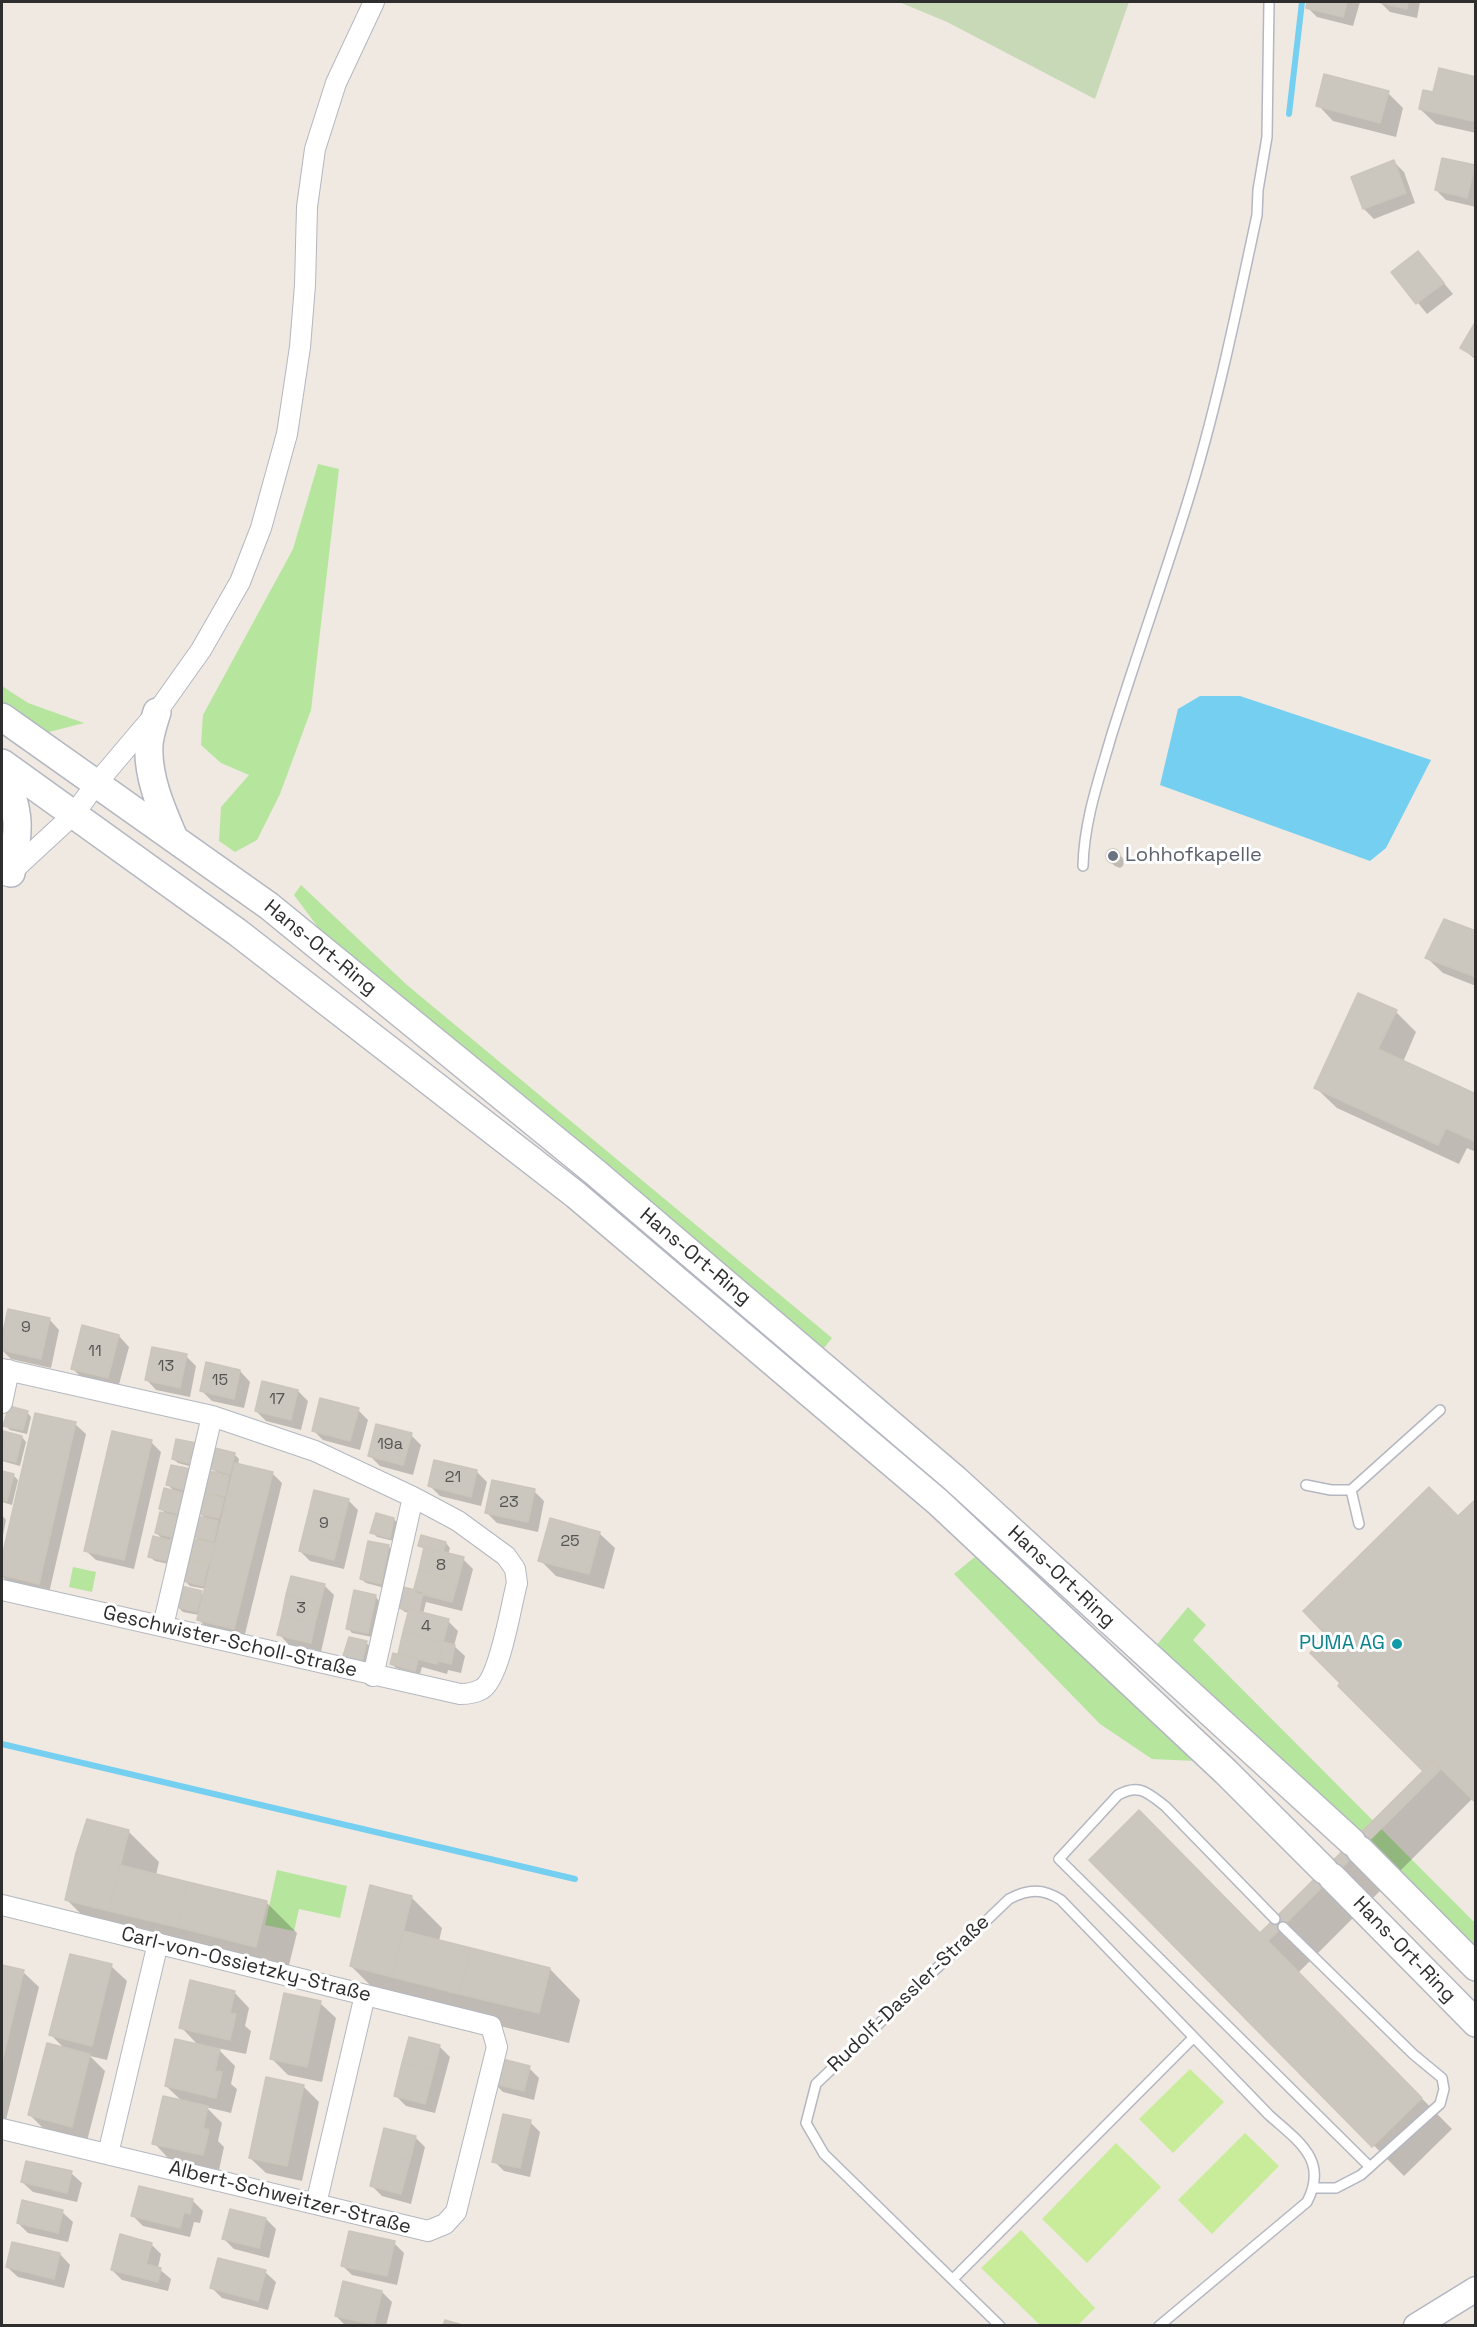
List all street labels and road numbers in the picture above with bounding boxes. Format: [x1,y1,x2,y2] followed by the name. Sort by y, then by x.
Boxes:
[259,895,381,1001] street label: Hans-Ort-Ring
[634,1203,756,1311] street label: Hans-Ort-Ring
[1002,1521,1120,1633] street label: Hans-Ort-Ring
[101,1601,359,1683] street label: Geschwister-Scholl-Straße
[1347,1892,1461,2008] street label: Hans-Ort-Ring
[823,1910,995,2078] street label: Rudolf-Dassler-Straße
[119,1922,373,2008] street label: Carl-von-Ossietzky-Straße
[167,2156,413,2240] street label: Albert-Schweitzer-Straße

